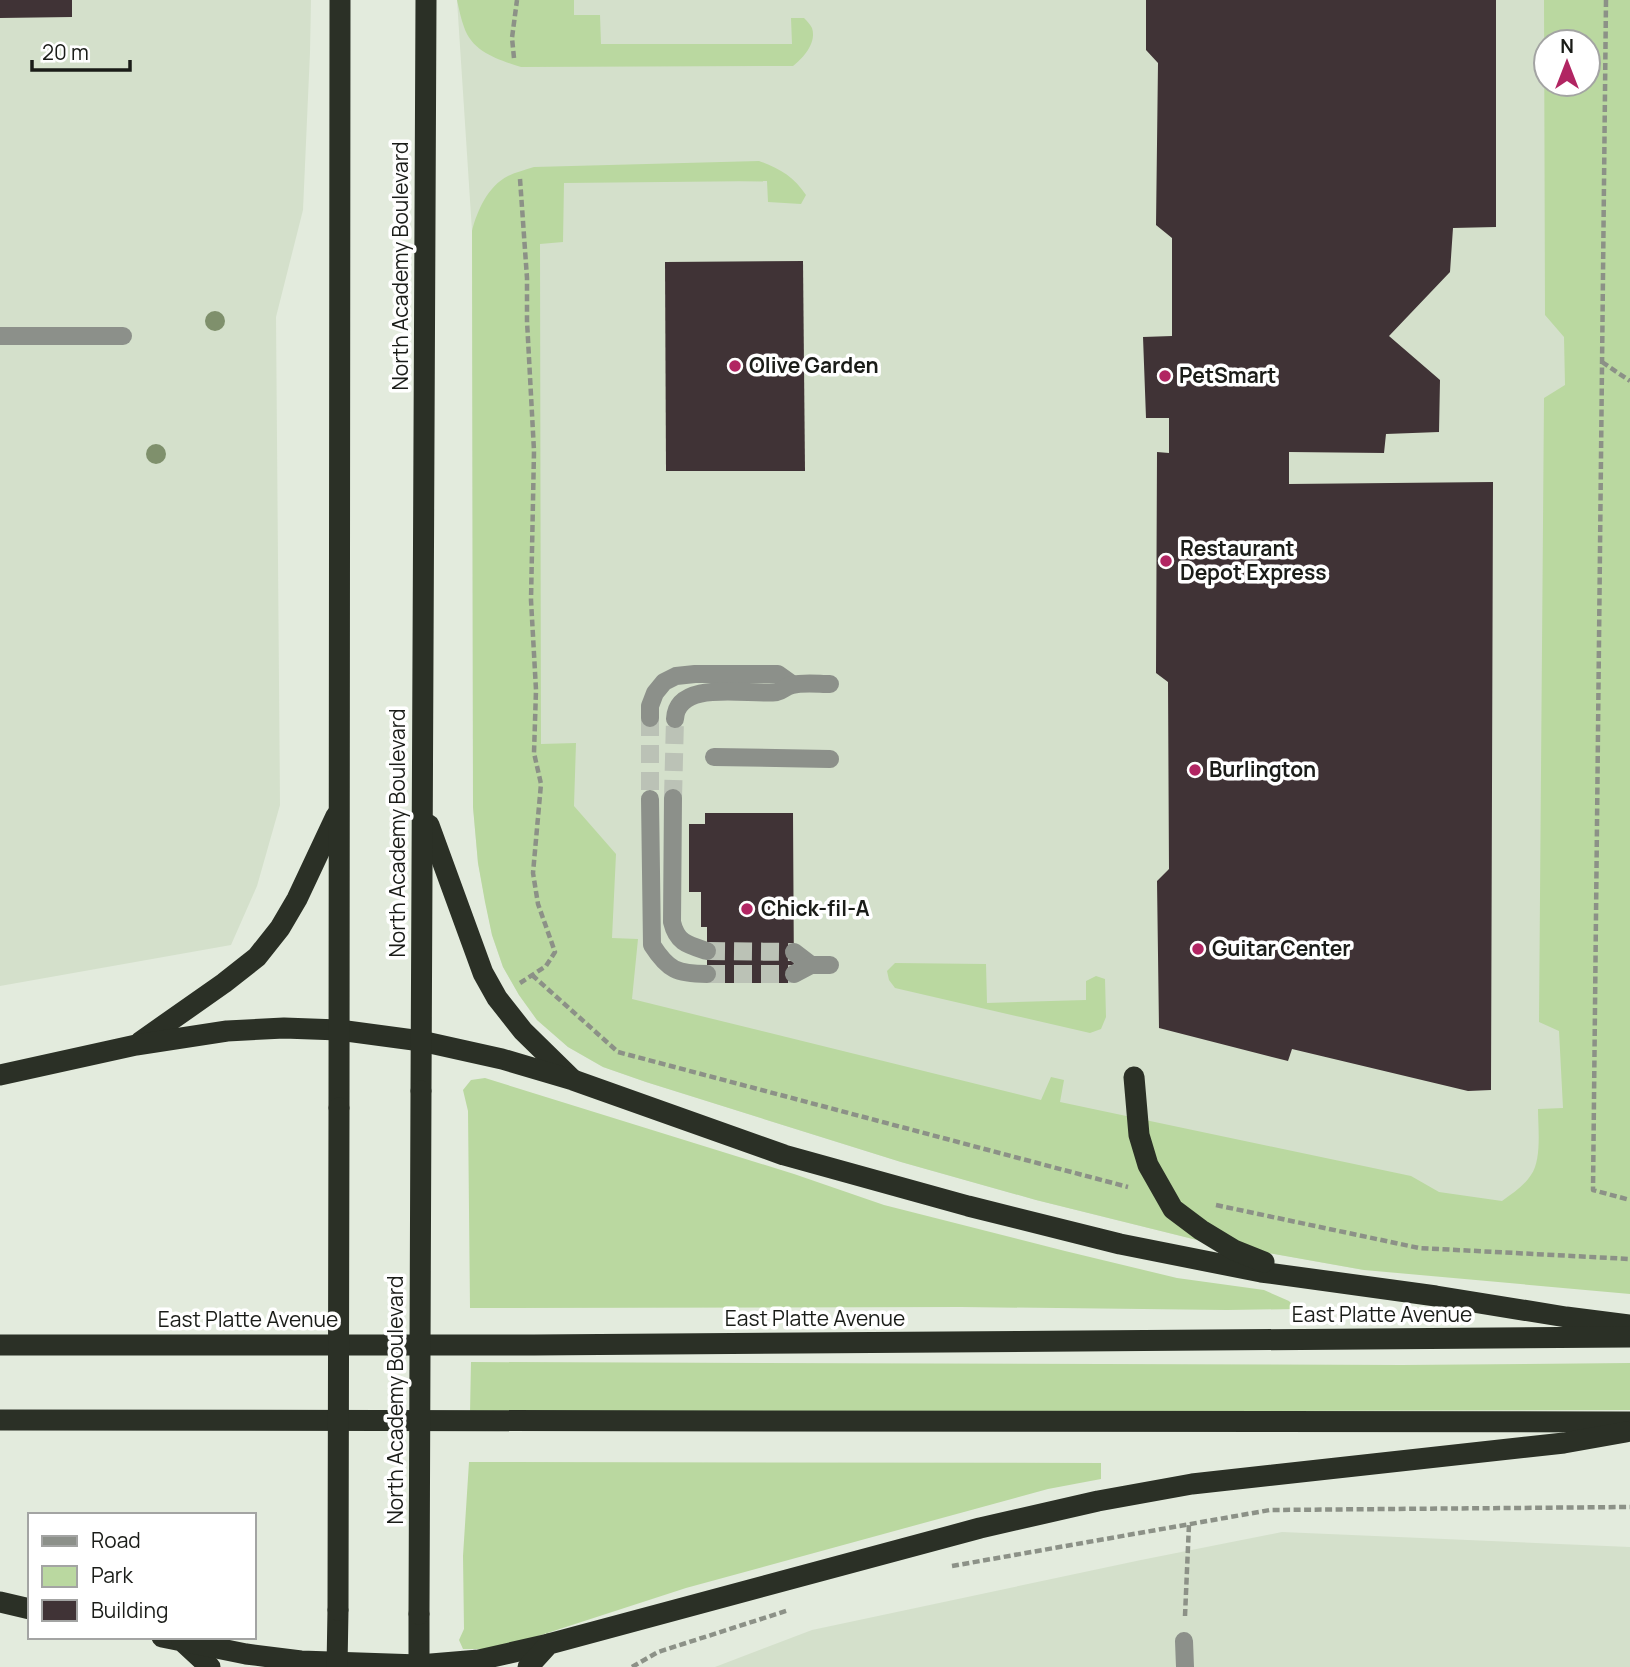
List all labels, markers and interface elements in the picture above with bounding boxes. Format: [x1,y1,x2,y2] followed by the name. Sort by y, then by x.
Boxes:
[32,28,130,72] scale bar
[1532,28,1602,98] north arrow
[1560,33,1574,59] text: N
[42,38,89,66] text: 20 m
[386,141,414,391] street label: North Academy Boulevard
[749,351,879,379] place label: Olive Garden
[727,358,743,374] marker: Olive Garden
[1179,361,1276,389] place label: PetSmart
[1157,368,1173,384] marker: PetSmart
[1180,534,1327,586] place label: Restaurant Depot Express
[1158,553,1174,569] marker: Restaurant Depot Express
[383,708,411,958] street label: North Academy Boulevard
[1209,755,1316,783] place label: Burlington
[1187,762,1203,778] marker: Burlington
[761,894,870,922] place label: Chick-fil-A
[739,901,755,917] marker: Chick-fil-A
[1212,934,1351,962] place label: Guitar Center
[1190,941,1206,957] marker: Guitar Center
[381,1275,409,1525] street label: North Academy Boulevard
[1292,1300,1472,1328] street label: East Platte Avenue
[725,1304,905,1332] street label: East Platte Avenue
[158,1305,338,1333] street label: East Platte Avenue
[28,1513,256,1639] legend
[91,1526,141,1554] text: Road
[91,1561,133,1589] text: Park
[91,1596,168,1624] text: Building

